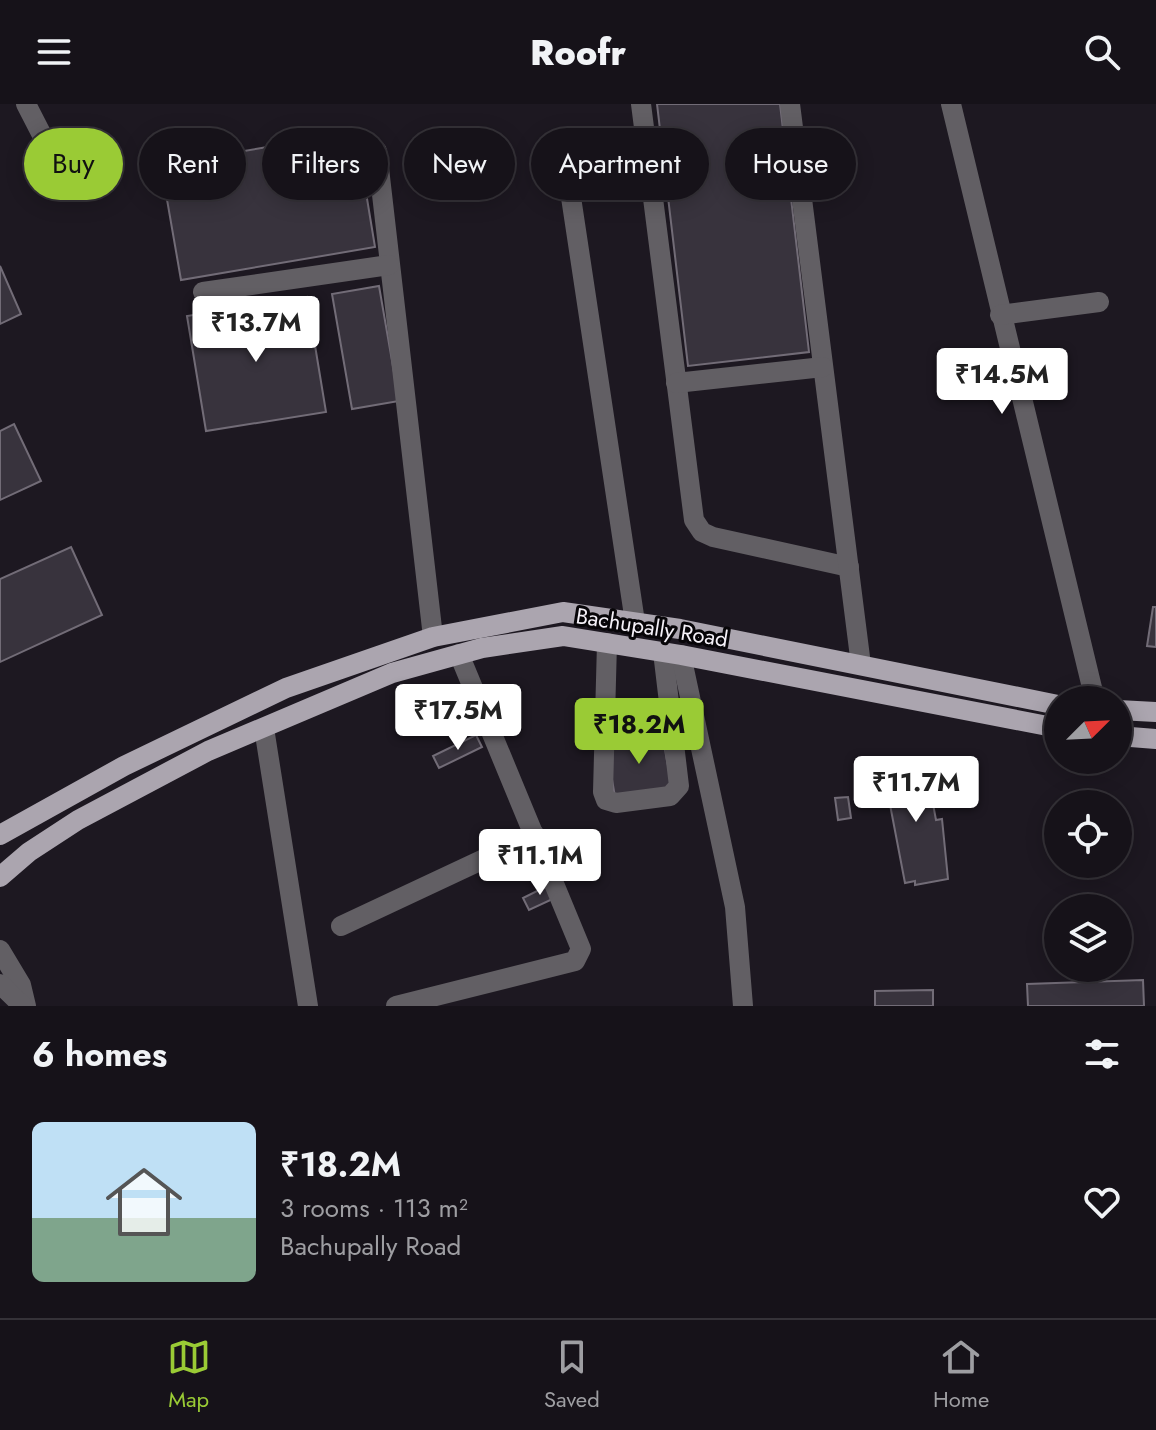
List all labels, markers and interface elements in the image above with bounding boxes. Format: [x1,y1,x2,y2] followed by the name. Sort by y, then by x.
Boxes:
[530,26,626,78] text: Roofr
[32,30,76,74] icon: menu
[1080,30,1124,74] icon: search
[24,128,123,200] chip: Buy
[139,128,246,200] chip: Rent
[262,128,388,200] chip: Filters
[404,128,515,200] chip: New
[531,128,709,200] chip: Apartment
[725,128,856,200] chip: House
[191,296,321,364] pin: ₹13.7M
[210,303,302,341] text: ₹13.7M
[937,348,1067,416] pin: ₹14.5M
[955,355,1049,393] text: ₹14.5M
[574,599,730,655] street label: Bachupally Road
[393,684,523,752] pin: ₹17.5M
[1044,686,1132,774] north arrow
[1044,686,1132,982] map controls
[413,691,503,729] text: ₹17.5M
[574,698,704,766] pin: ₹18.2M
[593,705,685,743] text: ₹18.2M
[851,756,981,824] pin: ₹11.7M
[872,763,960,801] text: ₹11.7M
[1044,790,1132,878] button: locate
[475,829,605,897] pin: ₹11.1M
[497,836,583,874] text: ₹11.1M
[1044,894,1132,982] button: layers
[32,1030,167,1079] text: 6 homes
[1080,1032,1124,1076] icon: filters
[280,1140,401,1189] text: ₹18.2M
[96,1154,192,1250] icon: home
[1080,1180,1124,1224] icon: heart
[280,1189,468,1227] text: 3 rooms · 113 m²
[280,1227,461,1265] text: Bachupally Road
[167,1335,211,1415] tab: Map
[544,1335,600,1415] tab: Saved
[933,1335,989,1415] tab: Home

